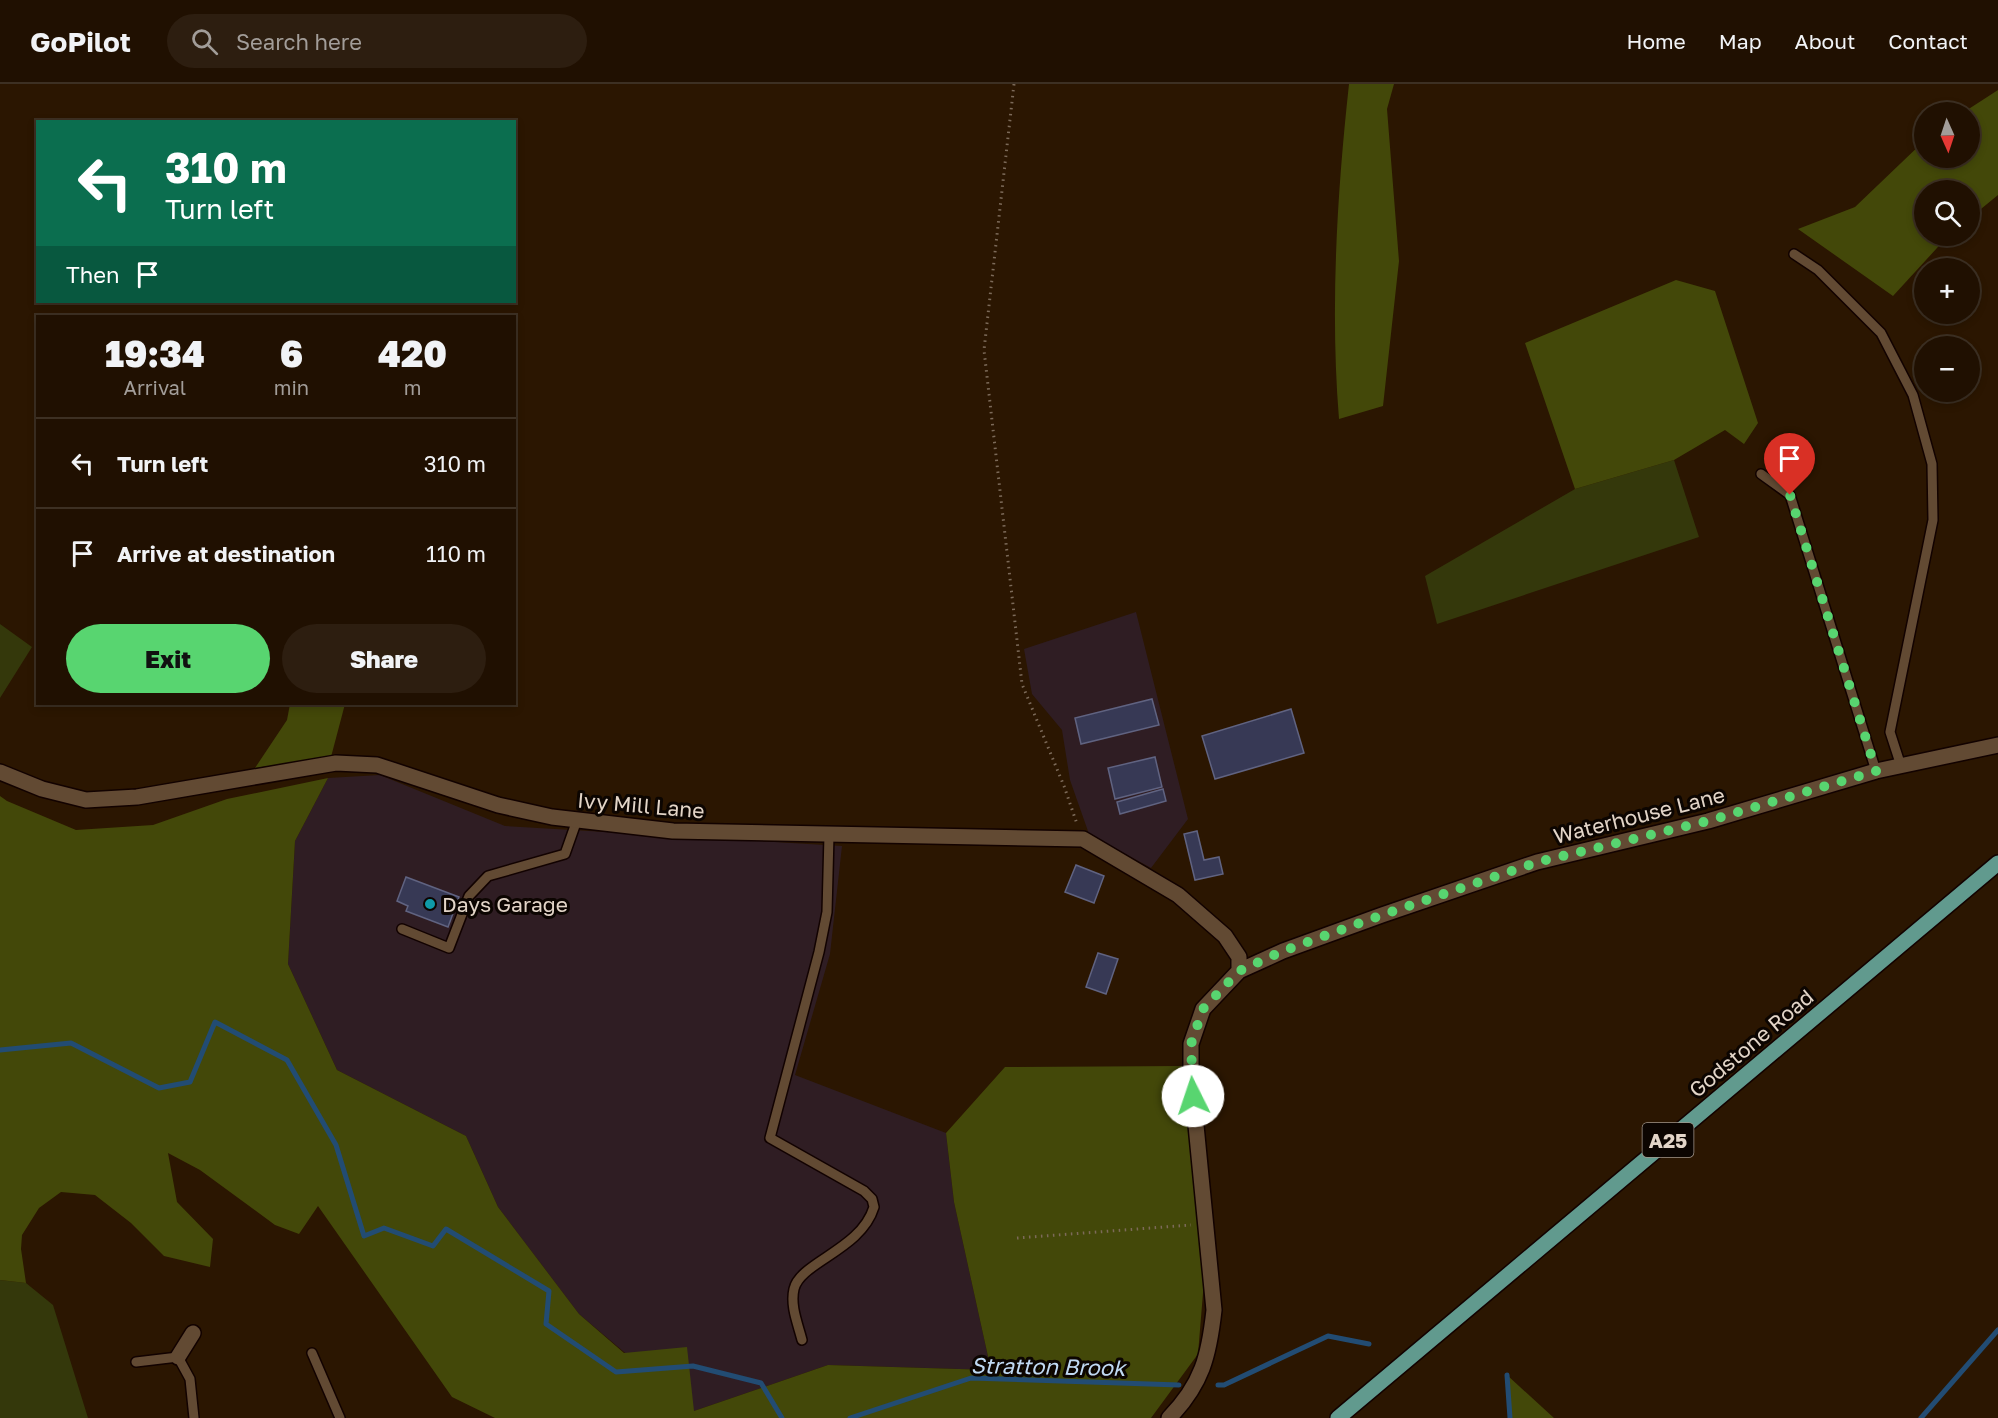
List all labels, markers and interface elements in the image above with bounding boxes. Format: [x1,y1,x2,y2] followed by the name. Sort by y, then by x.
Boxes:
[167,14,587,68] search box
[30,25,131,58] text: GoPilot
[188,25,221,58] icon: search
[236,28,362,55] text: Search here
[1626,28,1686,54] text: Home
[1719,28,1762,54] text: Map
[1795,28,1855,54] text: About
[1888,28,1968,54] text: Contact
[1914,102,1980,168] north arrow
[1914,102,1980,402] map controls
[165,142,287,192] text: 310 m
[66,144,144,222] icon: left
[1914,180,1980,246] button: search
[165,193,274,225] text: Turn left
[131,258,164,291] icon: arrive
[1914,258,1980,324] button: +
[66,261,119,288] text: Then
[105,332,205,375] text: 19:34
[280,332,303,375] text: 6
[378,332,447,375] text: 420
[1914,336,1980,402] button: −
[124,375,186,399] text: Arrival
[274,375,309,399] text: min
[404,375,421,399] text: m
[1764,433,1815,495] pin
[1773,442,1806,475] icon: arrive
[66,447,99,480] icon: left
[117,450,208,477] text: Turn left
[424,450,486,477] text: 310 m
[66,537,99,570] icon: arrive
[117,540,335,567] text: Arrive at destination
[426,540,486,567] text: 110 m
[66,624,270,693] button: Exit
[282,624,486,693] button: Share
[1551,781,1727,849] street label: Waterhouse Lane
[576,786,706,824] street label: Ivy Mill Lane
[442,891,568,917] place label: Days Garage
[423,897,437,911] marker: Days Garage
[1684,983,1818,1103] street label: Godstone Road
[1161,1064,1225,1128] position arrow
[1642,1123,1694,1157] road number: A25
[970,1351,1128,1381] water label: Stratton Brook

